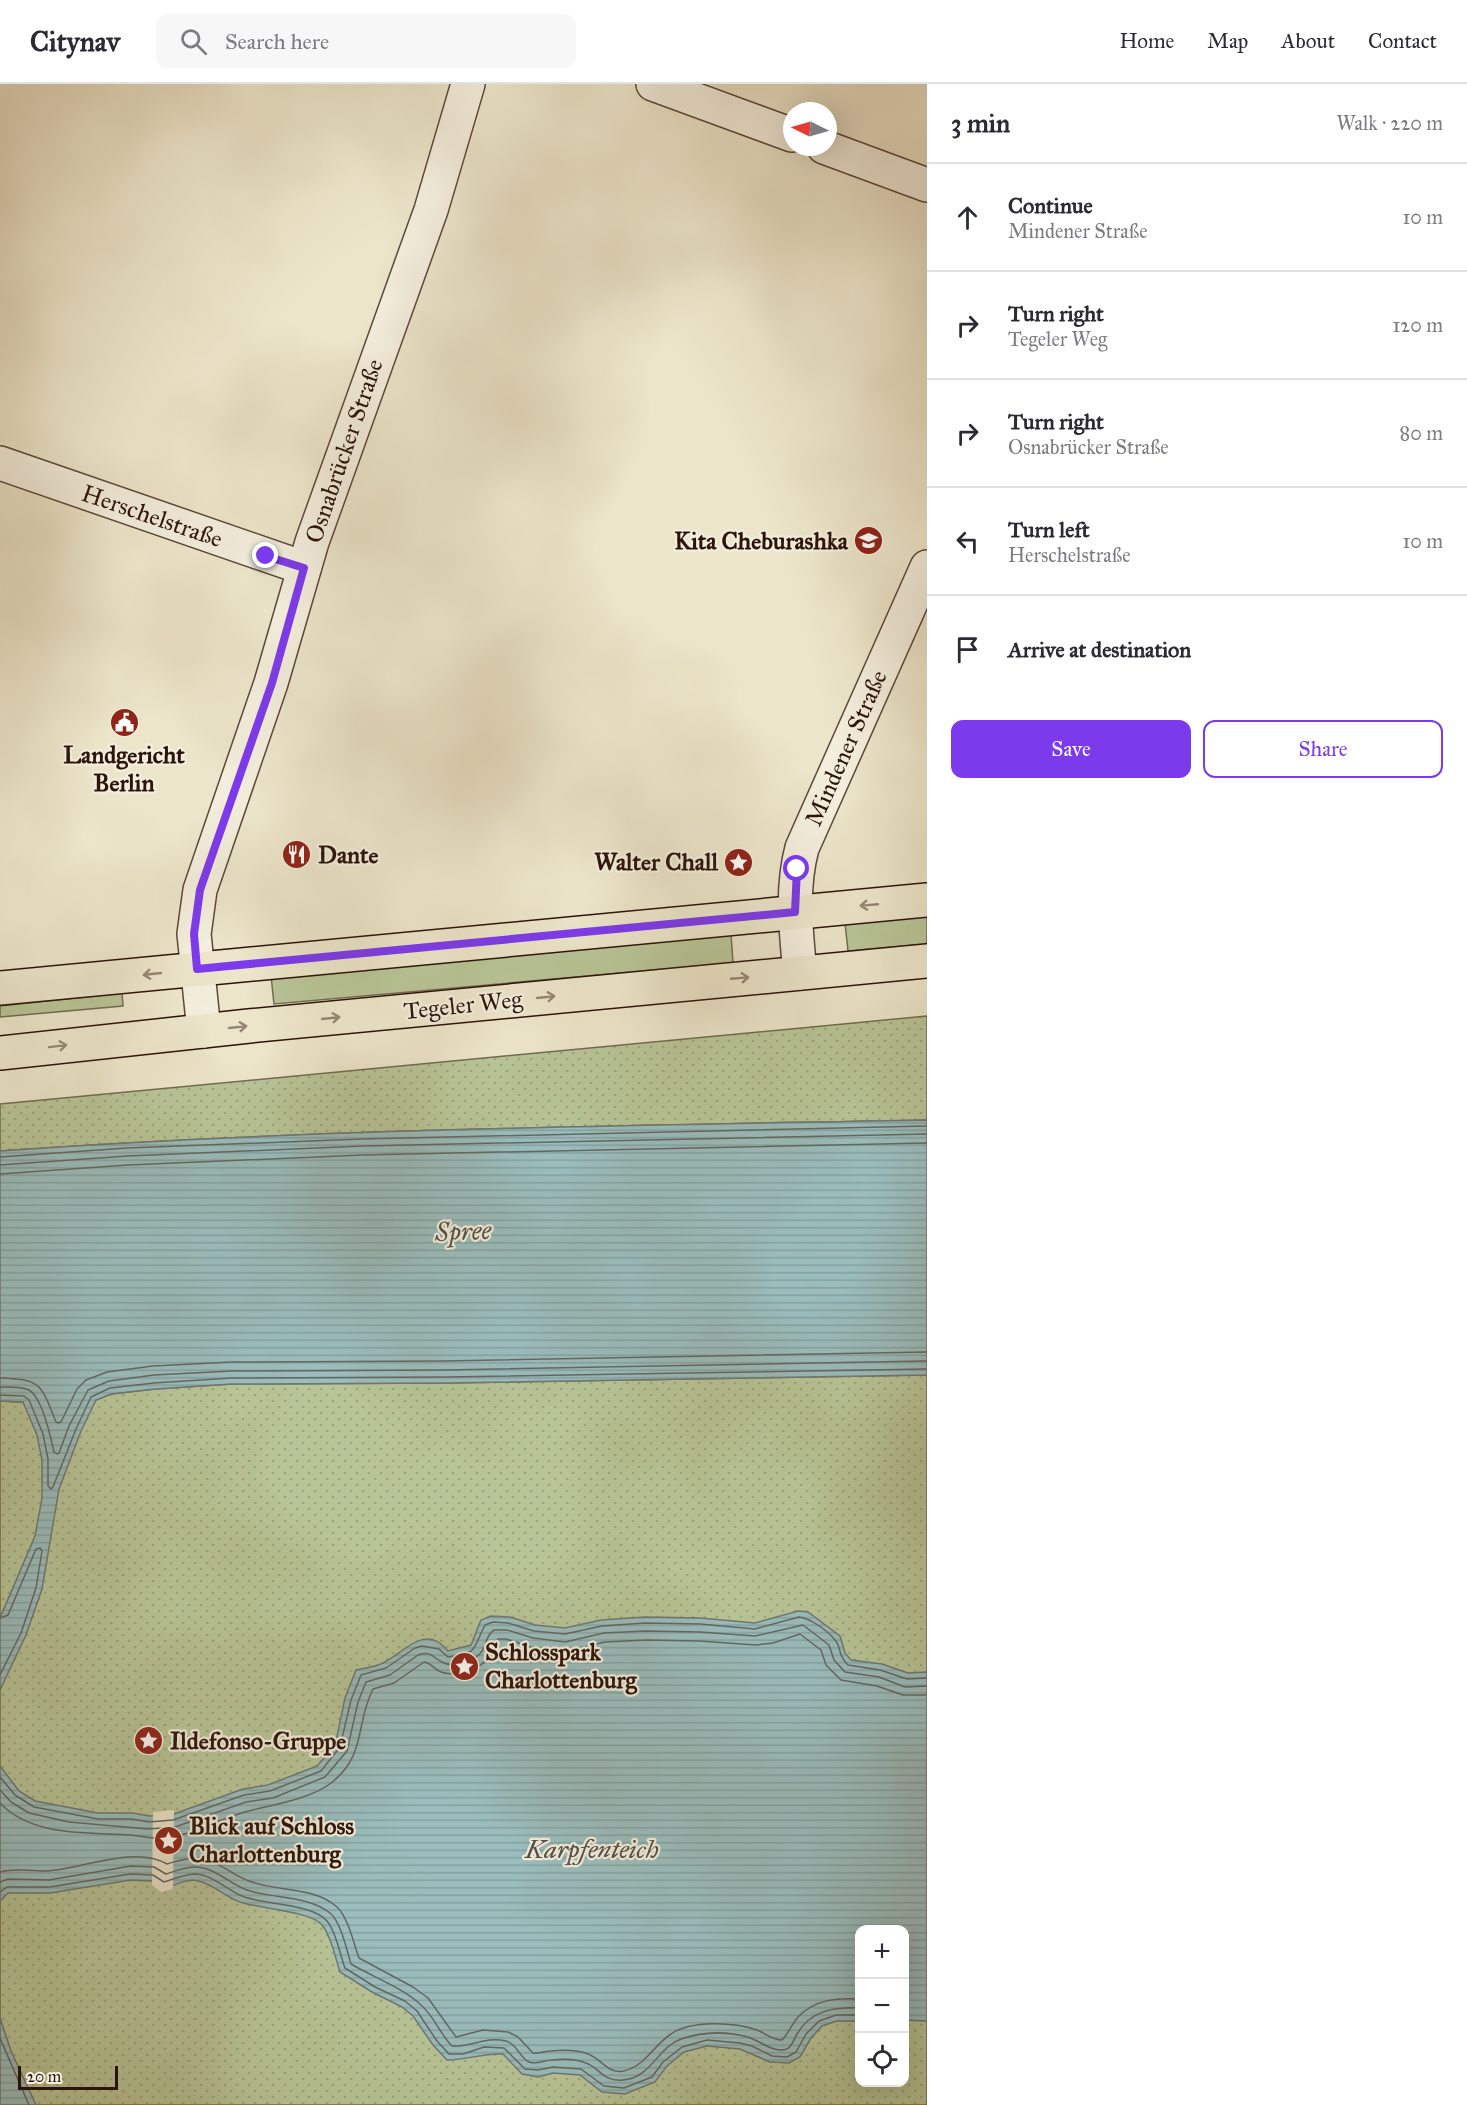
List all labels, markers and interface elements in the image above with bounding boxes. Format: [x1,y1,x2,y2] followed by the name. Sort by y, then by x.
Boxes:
[156,14,576,68] search box
[30,24,120,59] text: Citynav
[177,25,210,58] icon: search
[225,28,329,55] text: Search here
[1119,28,1174,54] text: Home
[1207,28,1248,54] text: Map
[1281,28,1335,54] text: About
[1368,28,1437,54] text: Contact
[783,102,837,156] north arrow
[951,107,1010,139] text: 3 min
[1336,111,1443,135] text: Walk · 220 m
[1008,192,1093,219] text: Continue
[951,201,984,234] icon: ahead
[1402,205,1443,229] text: 10 m
[1008,219,1147,243] text: Mindener Straße
[1008,300,1104,327] text: Turn right
[951,309,984,342] icon: right
[1392,313,1443,337] text: 120 m
[1008,327,1107,351] text: Tegeler Weg
[298,355,390,547] street label: Osnabrücker Straße
[1008,408,1104,435] text: Turn right
[951,417,984,450] icon: right
[1400,421,1443,445] text: 80 m
[1008,435,1169,459] text: Osnabrücker Straße
[78,478,226,554] street label: Herschelstraße
[1008,516,1090,543] text: Turn left
[853,525,885,557] school or university icon: Kita Cheburashka
[951,525,984,558] icon: left
[674,526,849,556] place label: Kita Cheburashka
[1402,529,1443,553] text: 10 m
[252,542,278,568] route end
[1008,543,1130,567] text: Herschelstraße
[951,633,984,666] icon: arrive
[1008,636,1191,663] text: Arrive at destination
[798,665,894,831] street label: Mindener Straße
[108,706,140,738] public building icon: Landgericht Berlin
[951,720,1191,778] button: Save
[1203,720,1443,778] button: Share
[63,740,185,798] place label: Landgericht Berlin
[281,839,313,871] restaurant icon: Dante
[318,840,378,870] place label: Dante
[723,846,755,878] place icon: Walter Chall
[594,847,718,877] place label: Walter Chall
[783,855,809,881] route start
[859,900,879,911] one-way arrow
[142,969,162,980] one-way arrow
[730,972,750,983] one-way arrow
[402,984,525,1026] street label: Tegeler Weg
[536,991,555,1002] one-way arrow
[321,1012,341,1023] one-way arrow
[228,1021,248,1032] one-way arrow
[48,1040,68,1051] one-way arrow
[433,1214,493,1249] water label: Spree
[485,1637,638,1695] place label: Schlosspark Charlottenburg
[448,1650,480,1682] place icon: Schlosspark Charlottenburg
[133,1725,165,1757] place icon: Ildefonso-Gruppe
[170,1726,346,1756] place label: Ildefonso-Gruppe
[189,1811,354,1869] place label: Blick auf Schloss Charlottenburg
[152,1824,184,1856] place icon: Blick auf Schloss Charlottenburg
[523,1833,659,1866] water label: Karpfenteich
[855,1925,909,2087] map controls
[855,1925,909,1979] button: +
[855,1979,909,2033] button: −
[855,2033,909,2087] button: locate
[18,2063,118,2090] scale bar
[27,2067,61,2086] text: 20 m

